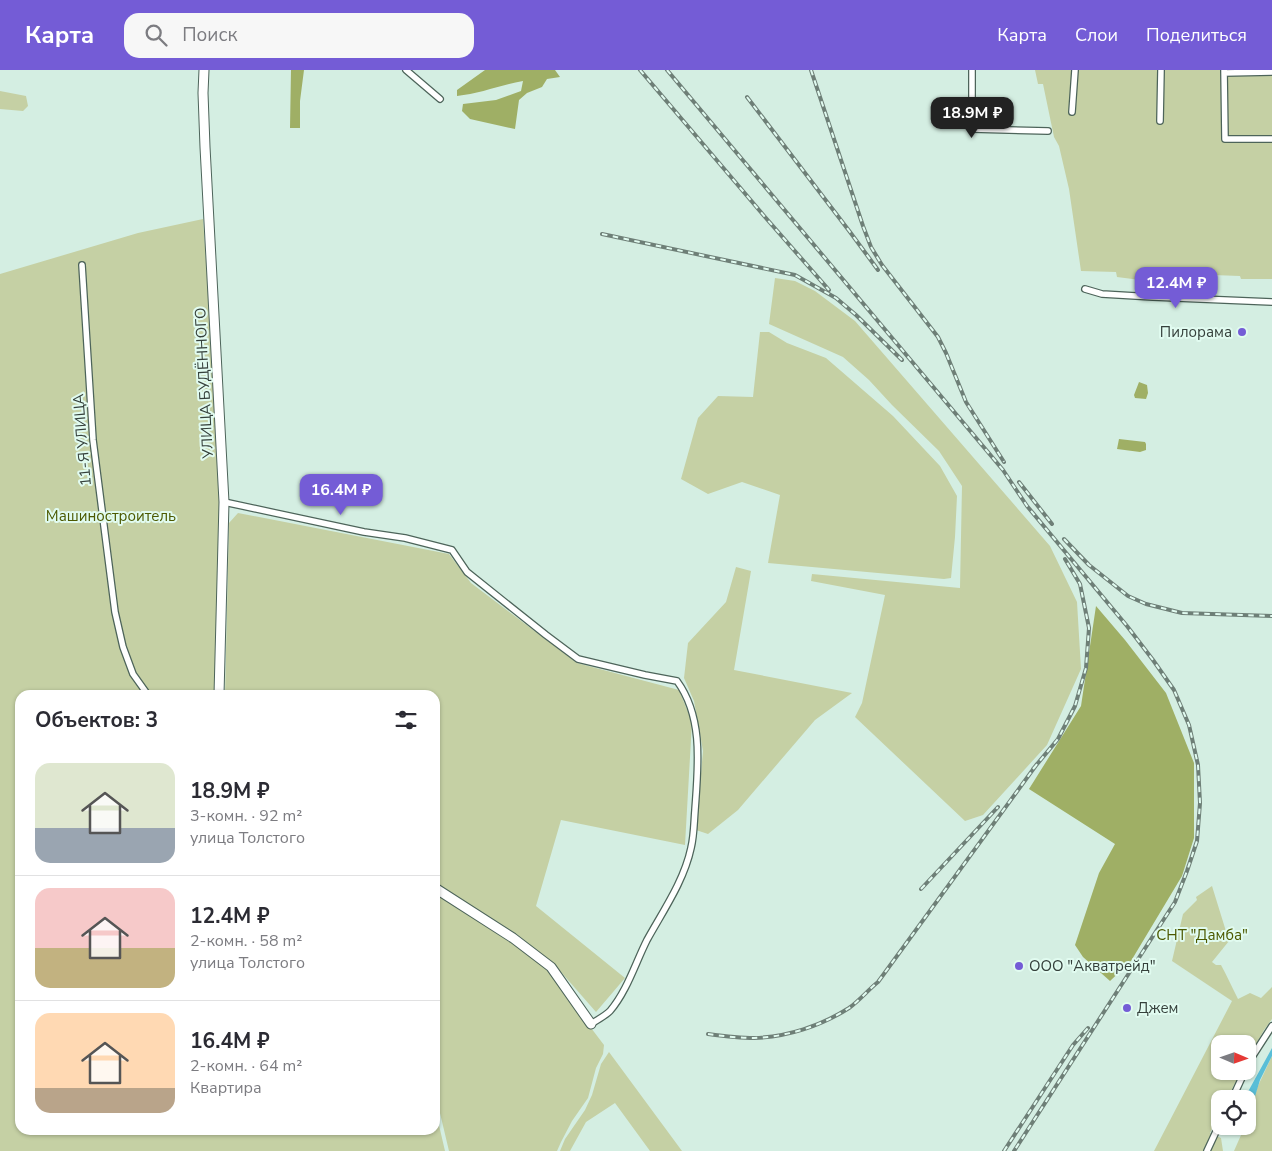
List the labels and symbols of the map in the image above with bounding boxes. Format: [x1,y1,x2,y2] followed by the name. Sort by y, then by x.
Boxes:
[926,97,1018,139] pin: 18.9M ₽
[1130,266,1222,309] pin: 12.4M ₽
[190,307,218,460] street label: УЛИЦА БУДЁННОГО
[1160,322,1232,342] place label: Пилорама
[1236,326,1248,338] marker: Пилорама
[68,393,96,487] street label: 11-Я УЛИЦА
[295,474,387,516] pin: 16.4M ₽
[46,506,176,526] park label: Машиностроитель
[1156,925,1248,945] park label: СНТ "Дамба"
[1029,956,1156,976] place label: ООО "Акватрейд"
[1013,960,1025,972] marker: ООО "Акватрейд"
[1137,998,1178,1018] place label: Джем
[1121,1002,1133,1014] marker: Джем
[1211,1035,1256,1080] north arrow

